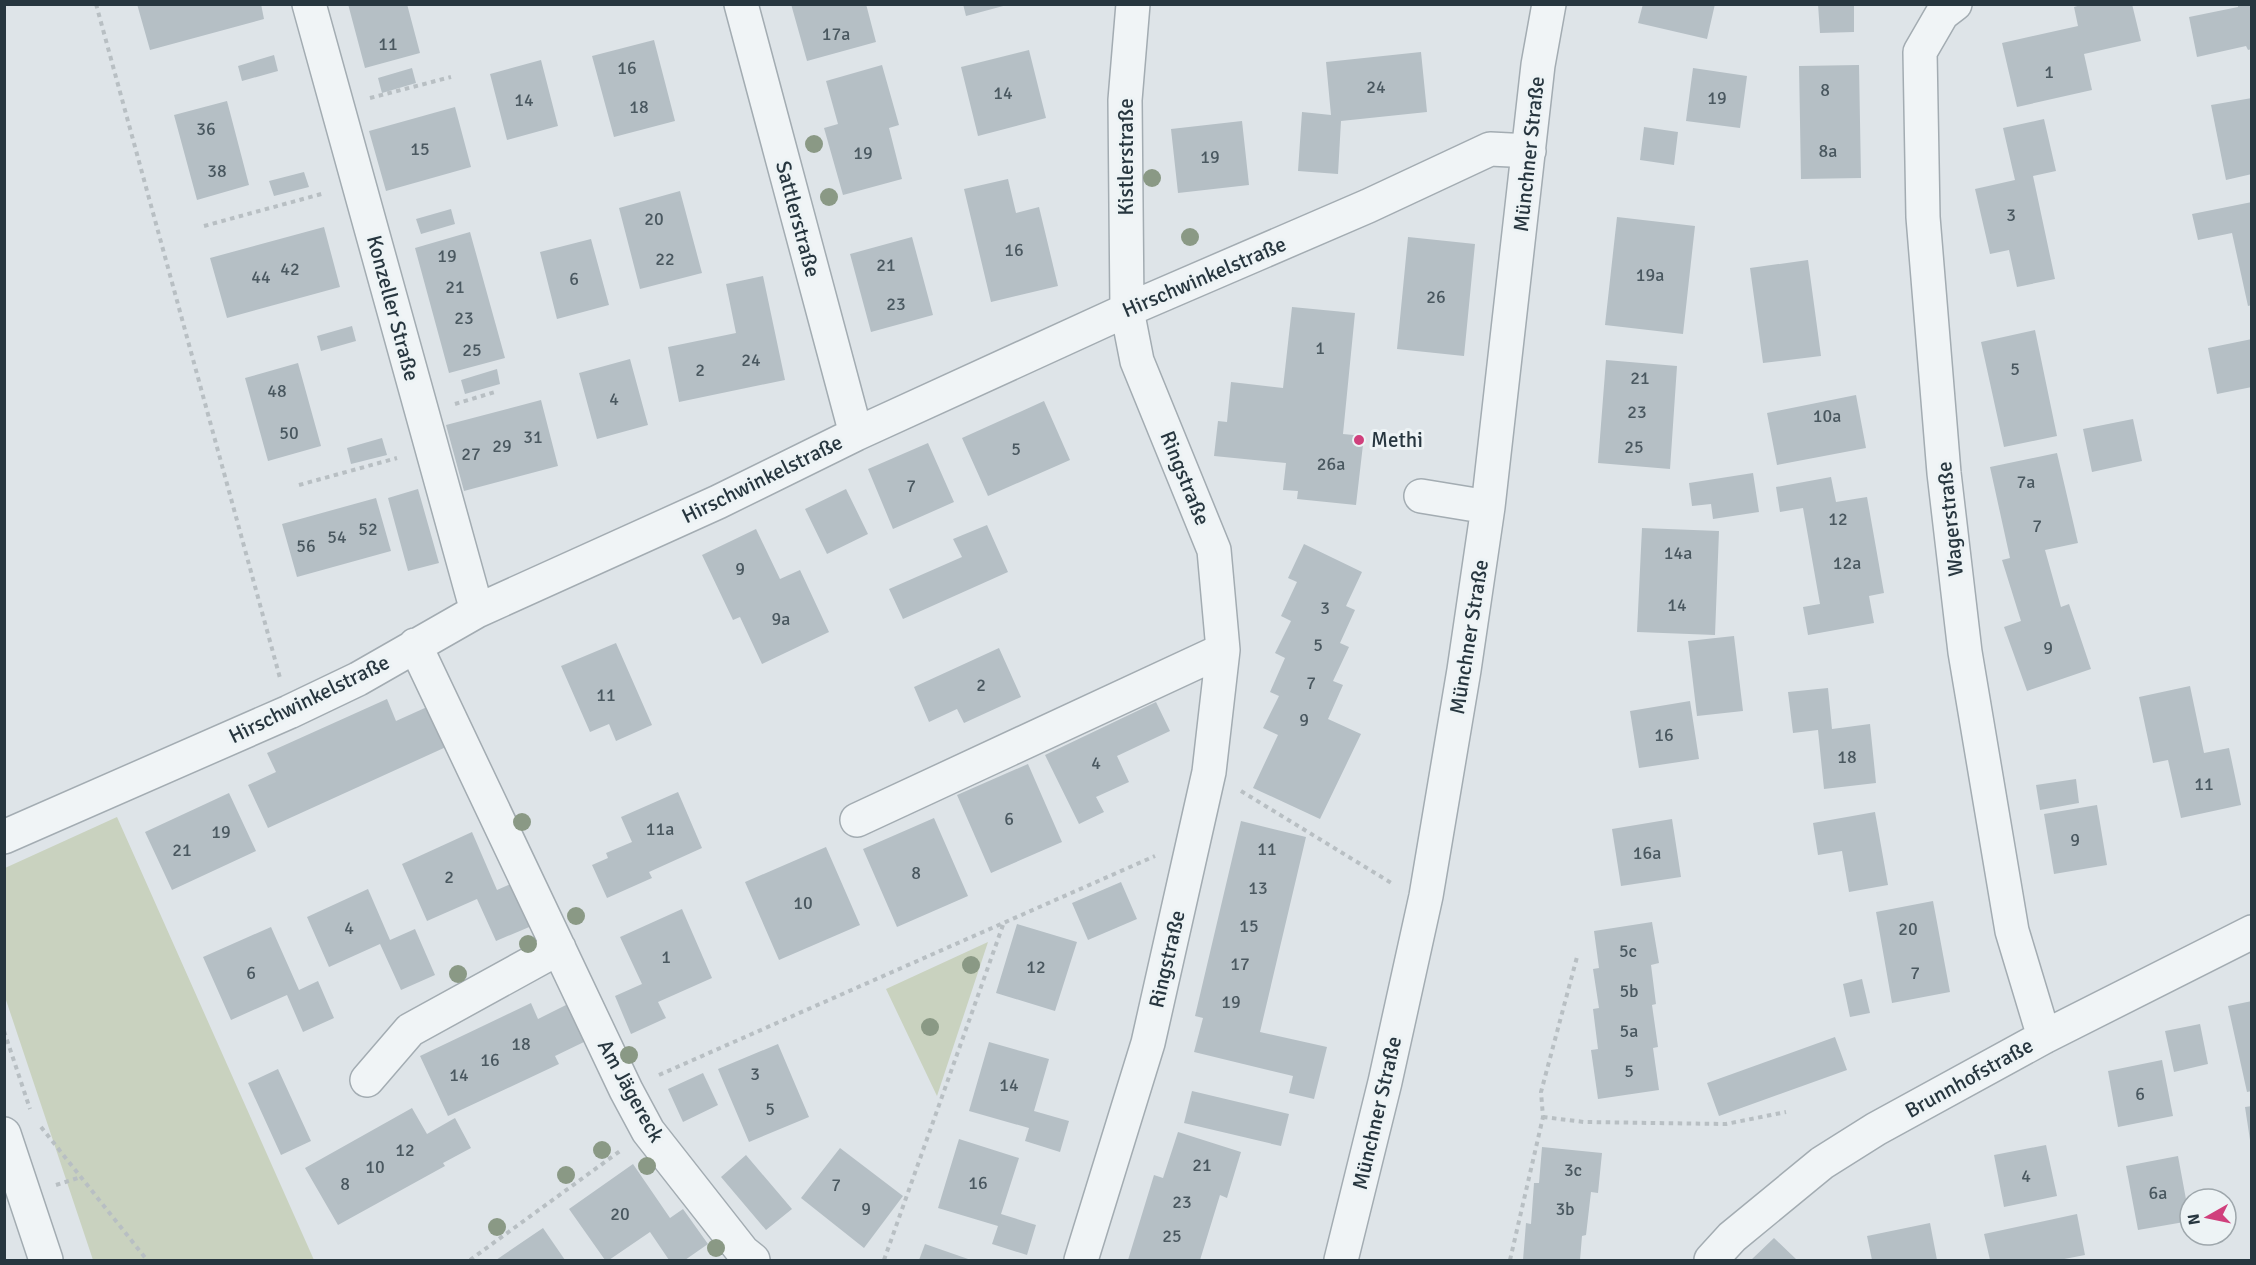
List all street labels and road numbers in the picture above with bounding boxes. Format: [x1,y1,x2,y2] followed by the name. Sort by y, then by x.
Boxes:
[1508,75,1550,233] street label: Münchner Straße
[1113,98,1139,216] street label: Kistlerstraße
[770,158,826,280] street label: Sattlerstraße
[1118,231,1290,323] street label: Hirschwinkelstraße
[361,232,425,384] street label: Konzeller Straße
[1154,427,1216,529] street label: Ringstraße
[677,429,847,529] street label: Hirschwinkelstraße
[1931,460,1969,578] street label: Wagerstraße
[1444,558,1494,716] street label: Münchner Straße
[224,649,394,749] street label: Hirschwinkelstraße
[1143,908,1191,1010] street label: Ringstraße
[1901,1032,2037,1124] street label: Brunnhofstraße
[1347,1034,1407,1192] street label: Münchner Straße
[592,1035,670,1147] street label: Am Jägereck

